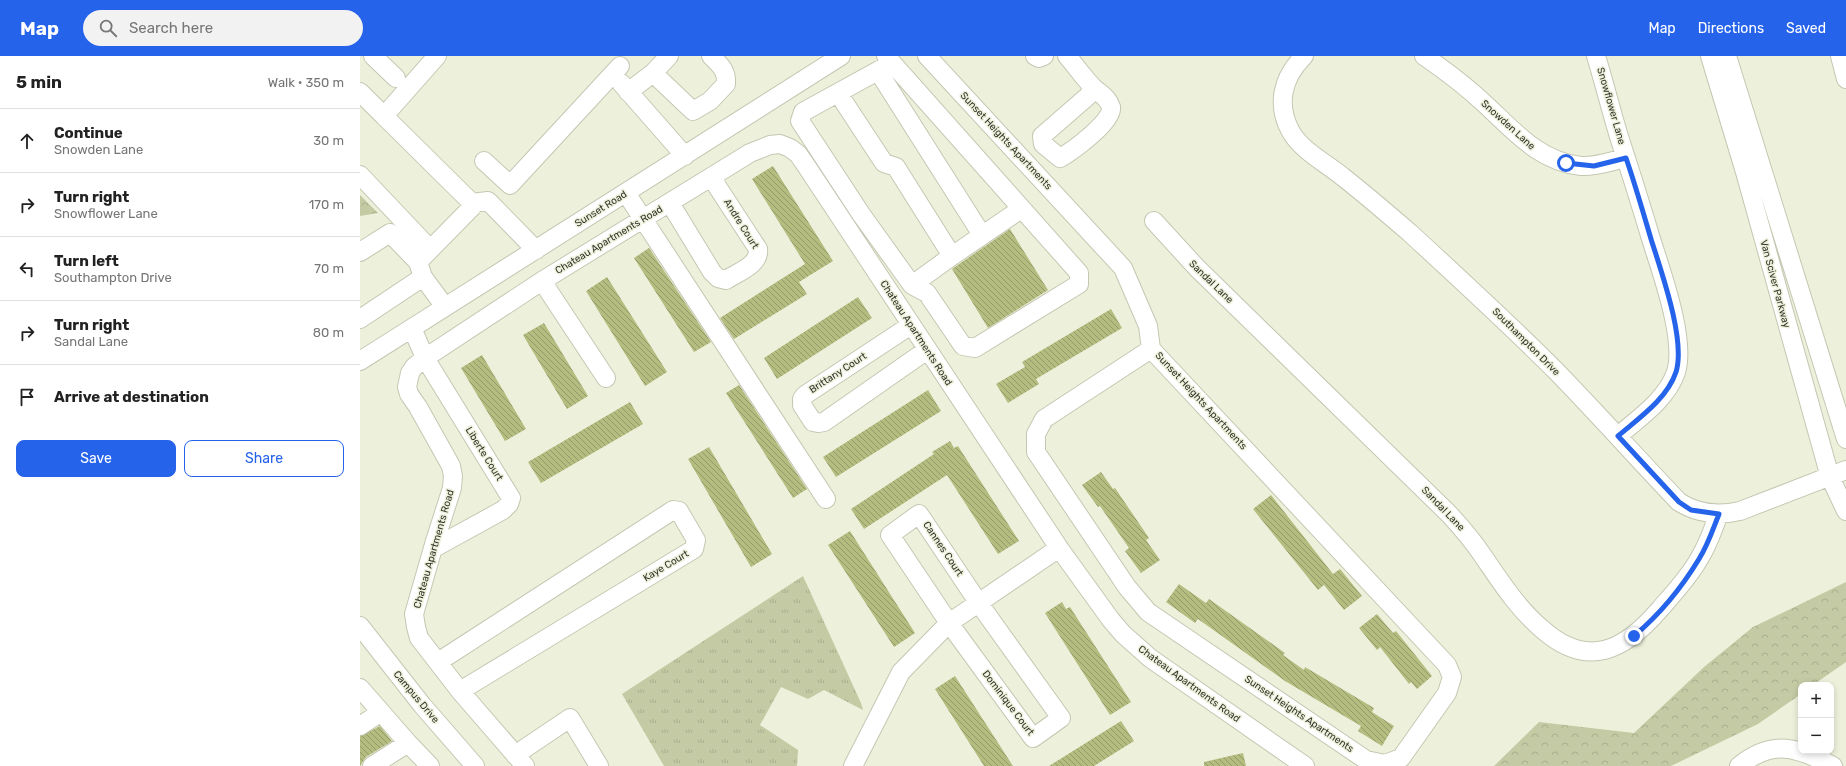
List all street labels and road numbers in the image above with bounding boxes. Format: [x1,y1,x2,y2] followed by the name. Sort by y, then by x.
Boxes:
[1594,66,1628,146] street label: Snowflower Lane
[958,90,1054,192] street label: Sunset Heights Apartments
[1478,98,1538,153] street label: Snowden Lane
[573,188,629,230] street label: Sunset Road
[721,197,761,251] street label: Andre Court
[553,203,665,277] street label: Chateau Apartments Road
[1757,239,1793,330] street label: Van Sciver Parkway
[1186,258,1236,306] street label: Sandal Lane
[877,278,955,388] street label: Chateau Apartments Road
[1490,306,1563,379] street label: Southampton Drive
[807,350,869,396] street label: Brittany Court
[1153,350,1249,452] street label: Sunset Heights Apartments
[463,425,505,483] street label: Liberte Court
[1419,484,1467,534] street label: Sandal Lane
[411,488,457,610] street label: Chateau Apartments Road
[920,519,966,579] street label: Cannes Court
[641,548,691,584] street label: Kaye Court
[1136,643,1242,725] street label: Chateau Apartments Road
[391,668,442,726] street label: Campus Drive
[980,668,1036,738] street label: Dominique Court
[1242,673,1356,755] street label: Sunset Heights Apartments

